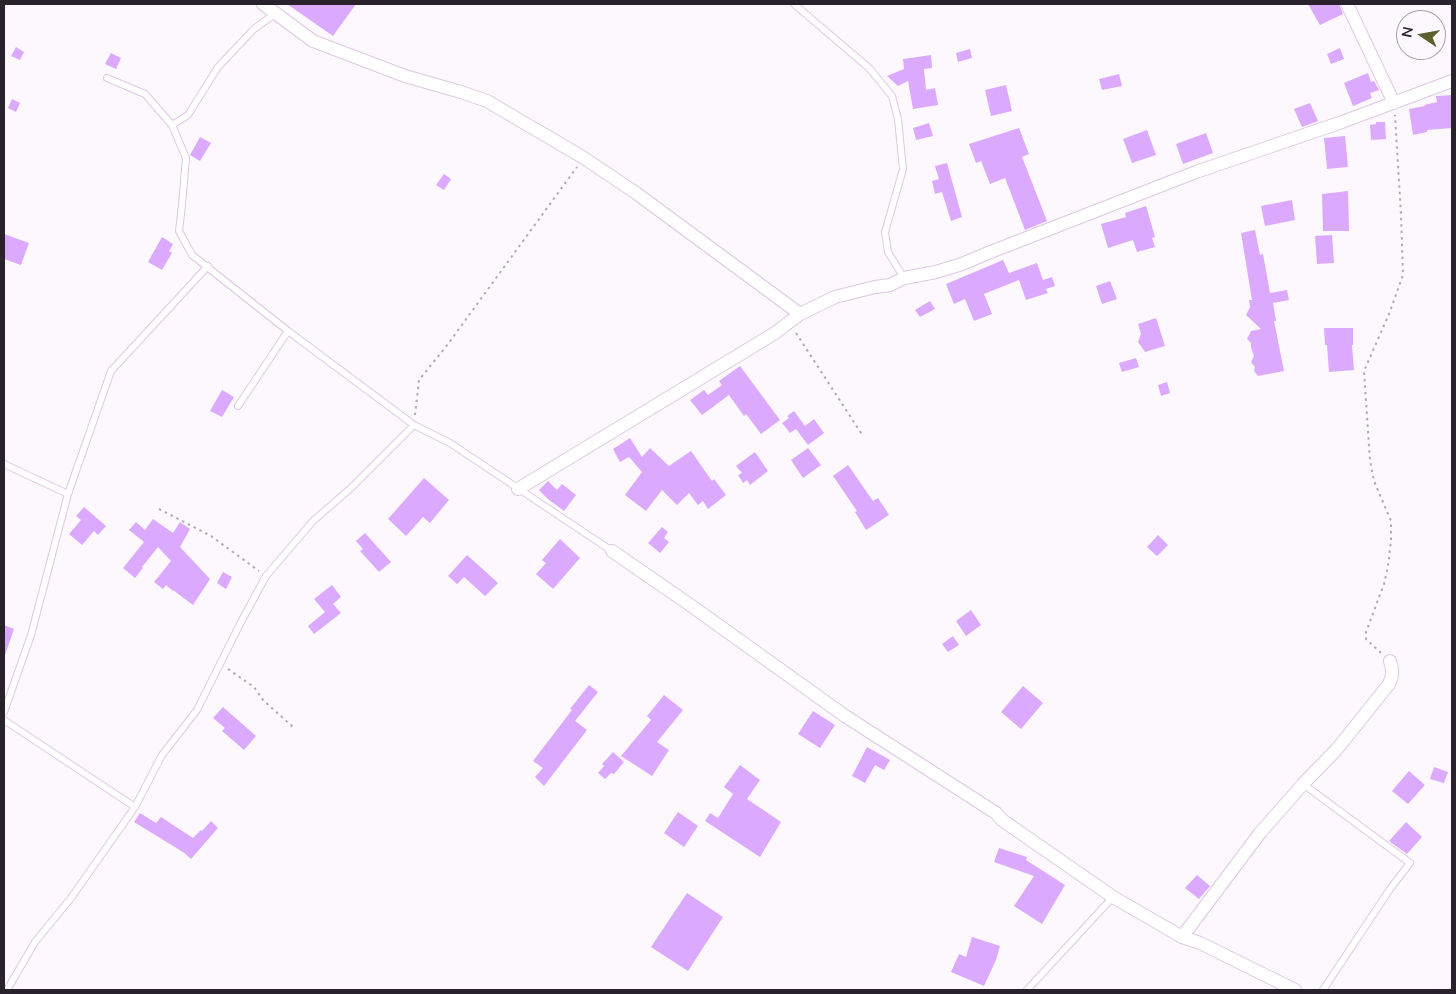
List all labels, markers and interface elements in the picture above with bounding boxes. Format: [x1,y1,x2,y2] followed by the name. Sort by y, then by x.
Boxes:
[1396,10,1446,60] north arrow
[1397,25,1417,39] text: N

